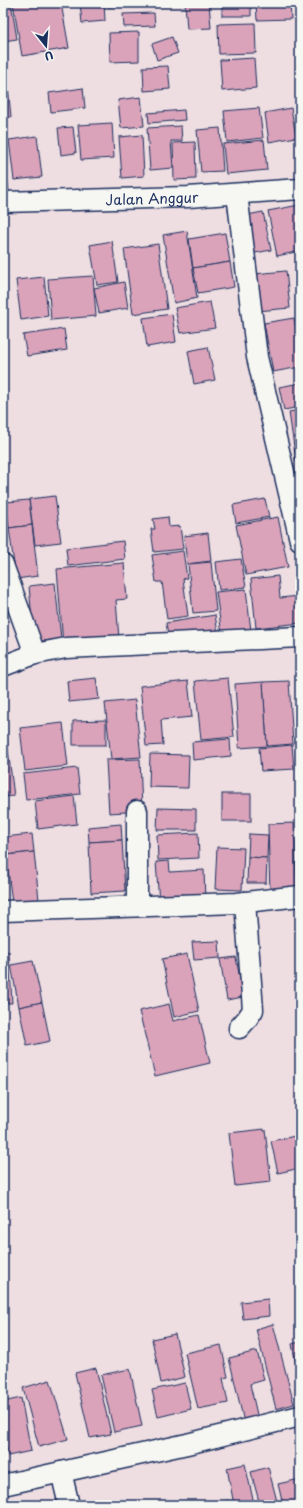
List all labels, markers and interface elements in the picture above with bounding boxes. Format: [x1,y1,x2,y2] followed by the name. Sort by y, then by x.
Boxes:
[26,26,66,66] north arrow
[43,47,56,65] text: U
[105,186,200,210] street label: Jalan Anggur

